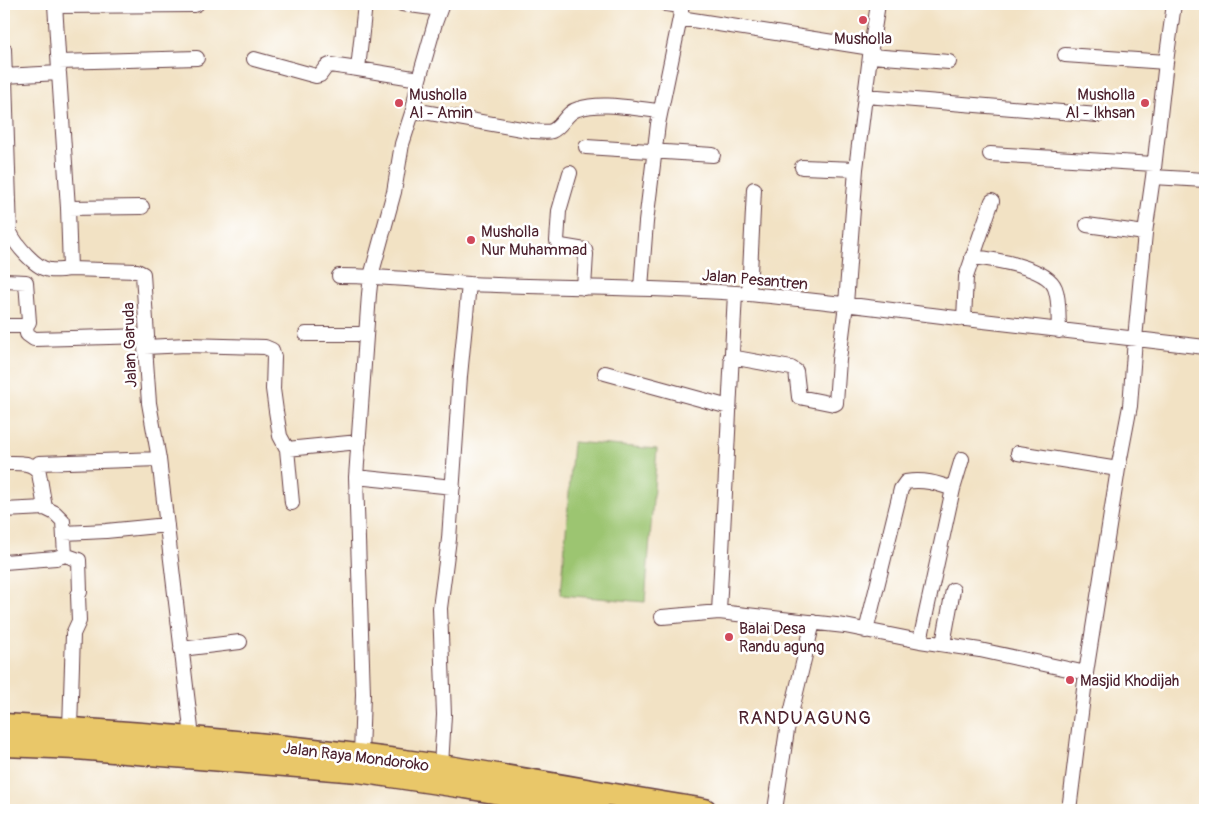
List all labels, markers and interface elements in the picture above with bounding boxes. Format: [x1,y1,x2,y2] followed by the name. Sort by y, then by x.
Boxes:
[857,14,869,26] marker: Musholla
[834,29,892,49] place label: Musholla
[409,85,473,123] place label: Musholla Al - Amin
[1065,85,1135,123] place label: Musholla Al - Ikhsan
[393,97,405,109] marker: Musholla Al - Amin
[1139,97,1151,109] marker: Musholla Al - Ikhsan
[481,222,587,260] place label: Musholla Nur Muhammad
[465,234,477,246] marker: Musholla Nur Muhammad
[701,265,809,295] street label: Jalan Pesantren
[119,302,141,388] street label: Jalan Garuda
[739,619,824,657] place label: Balai Desa Randu agung
[723,631,735,643] marker: Balai Desa Randu agung
[1080,671,1179,691] place label: Masjid Khodijah
[1064,674,1076,686] marker: Masjid Khodijah
[738,706,872,730] district label: RANDUAGUNG
[282,738,431,776] street label: Jalan Raya Mondoroko

